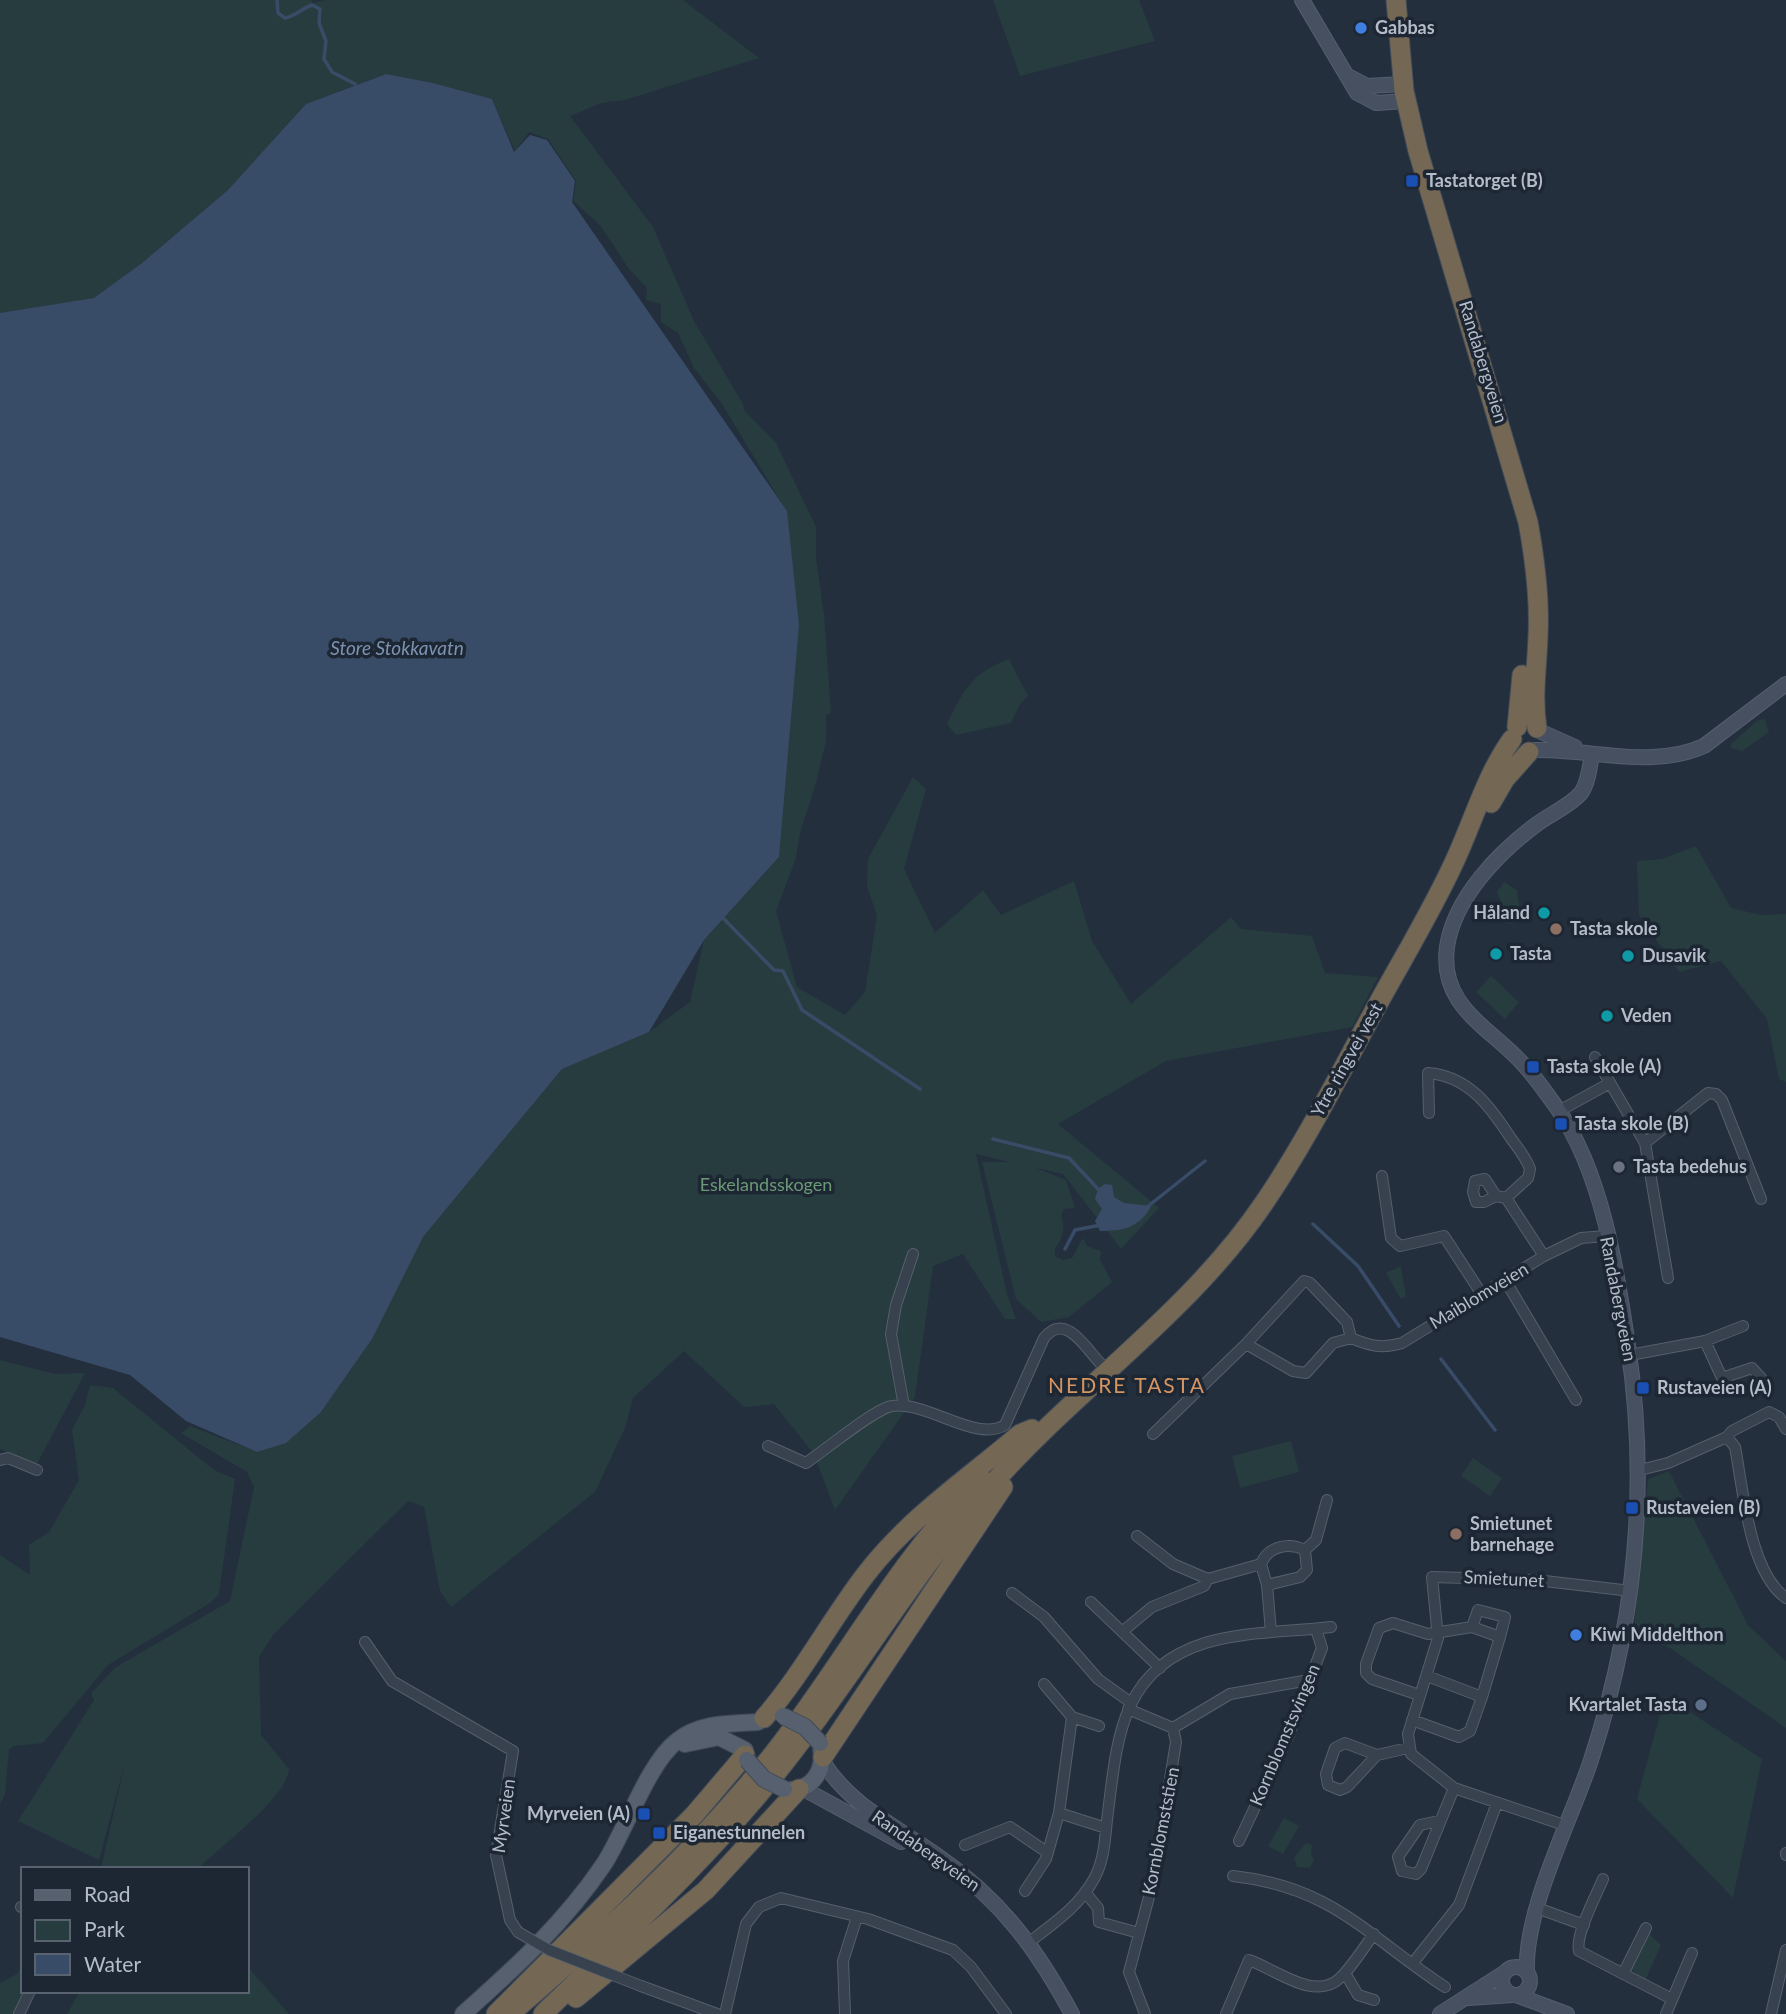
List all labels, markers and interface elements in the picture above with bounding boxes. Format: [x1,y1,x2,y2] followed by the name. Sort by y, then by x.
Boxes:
[1375,16,1435,38] place label: Gabbas
[1353,20,1369,36] marker: Gabbas
[1426,169,1543,191] place label: Tastatorget (B)
[1404,173,1420,189] marker: Tastatorget (B)
[1455,298,1513,426] street label: Randabergveien
[330,636,464,659] water label: Store Stokkavatn
[1473,901,1530,923] place label: Håland
[1536,905,1552,921] marker: Håland
[1570,917,1658,939] place label: Tasta skole
[1548,921,1564,937] marker: Tasta skole
[1510,942,1552,964] place label: Tasta
[1642,944,1707,966] place label: Dusavik
[1488,946,1504,962] marker: Tasta
[1620,948,1636,964] marker: Dusavik
[1306,998,1387,1120] street label: Ytre ringvei vest
[1620,1004,1672,1026] place label: Veden
[1599,1008,1615,1024] marker: Veden
[1547,1055,1661,1077] place label: Tasta skole (A)
[1525,1059,1541,1075] marker: Tasta skole (A)
[1575,1112,1689,1134] place label: Tasta skole (B)
[1553,1116,1569,1132] marker: Tasta skole (B)
[1633,1155,1747,1177] place label: Tasta bedehus
[1611,1159,1627,1175] marker: Tasta bedehus
[700,1173,832,1195] park label: Eskelandsskogen
[1596,1234,1642,1363] street label: Randabergveien
[1425,1257,1532,1333] street label: Maiblomveien
[1048,1372,1206,1397] district label: NEDRE TASTA
[1657,1376,1772,1398] place label: Rustaveien (A)
[1635,1380,1651,1396] marker: Rustaveien (A)
[1646,1496,1760,1518] place label: Rustaveien (B)
[1624,1500,1640,1516] marker: Rustaveien (B)
[1470,1512,1554,1555] place label: Smietunet barnehage
[1448,1526,1464,1542] marker: Smietunet barnehage
[1463,1565,1545,1591] street label: Smietunet
[1590,1623,1724,1645] place label: Kiwi Middelthon
[1568,1627,1584,1643] marker: Kiwi Middelthon
[1244,1660,1324,1809] street label: Kornblomstsvingen
[1568,1693,1687,1715] place label: Kvartalet Tasta
[1693,1697,1709,1713] marker: Kvartalet Tasta
[1137,1765,1183,1897] street label: Kornblomststien
[487,1777,519,1854] street label: Myrveien
[527,1802,630,1824] place label: Myrveien (A)
[868,1805,985,1896] street label: Randabergveien
[636,1806,652,1822] marker: Myrveien (A)
[673,1821,805,1843] place label: Eiganestunnelen
[651,1825,667,1841] marker: Eiganestunnelen
[21,1867,248,1993] legend
[84,1881,131,1906] text: Road
[84,1916,125,1941] text: Park
[84,1951,141,1976] text: Water

